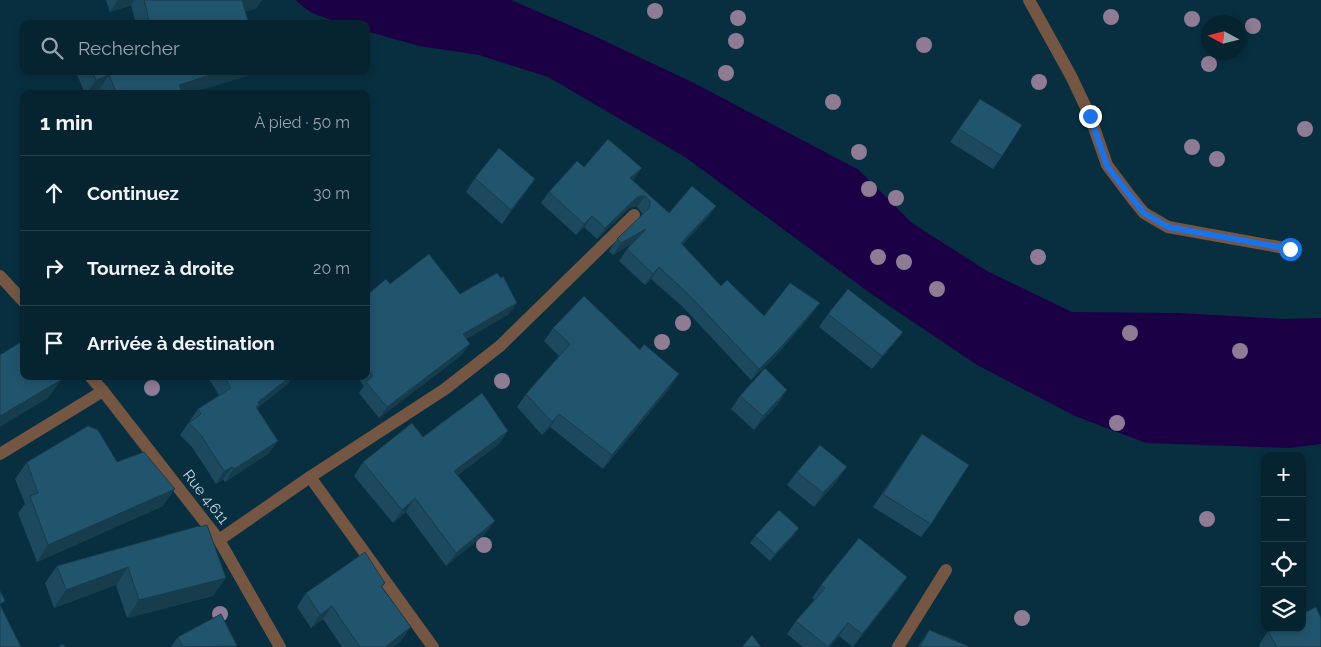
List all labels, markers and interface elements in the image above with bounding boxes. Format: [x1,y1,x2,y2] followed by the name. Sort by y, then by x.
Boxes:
[1201,15,1246,60] north arrow
[20,20,370,75] search box
[38,34,66,62] icon: search
[78,37,180,59] text: Rechercher
[1079,105,1102,128] route end
[40,110,93,135] text: 1 min
[254,113,350,132] text: À pied · 50 m
[40,179,68,207] icon: ahead
[87,182,179,204] text: Continuez
[313,184,350,203] text: 30 m
[1279,238,1302,261] route start
[40,254,68,282] icon: right
[87,257,234,279] text: Tournez à droite
[313,259,350,278] text: 20 m
[40,329,68,357] icon: arrive
[87,332,275,354] text: Arrivée à destination
[1261,452,1306,632] map controls
[1261,452,1306,497] button: +
[179,466,233,528] street label: Rue 4.611
[1261,497,1306,542] button: −
[1261,542,1306,587] button: locate
[1261,587,1306,632] button: layers

